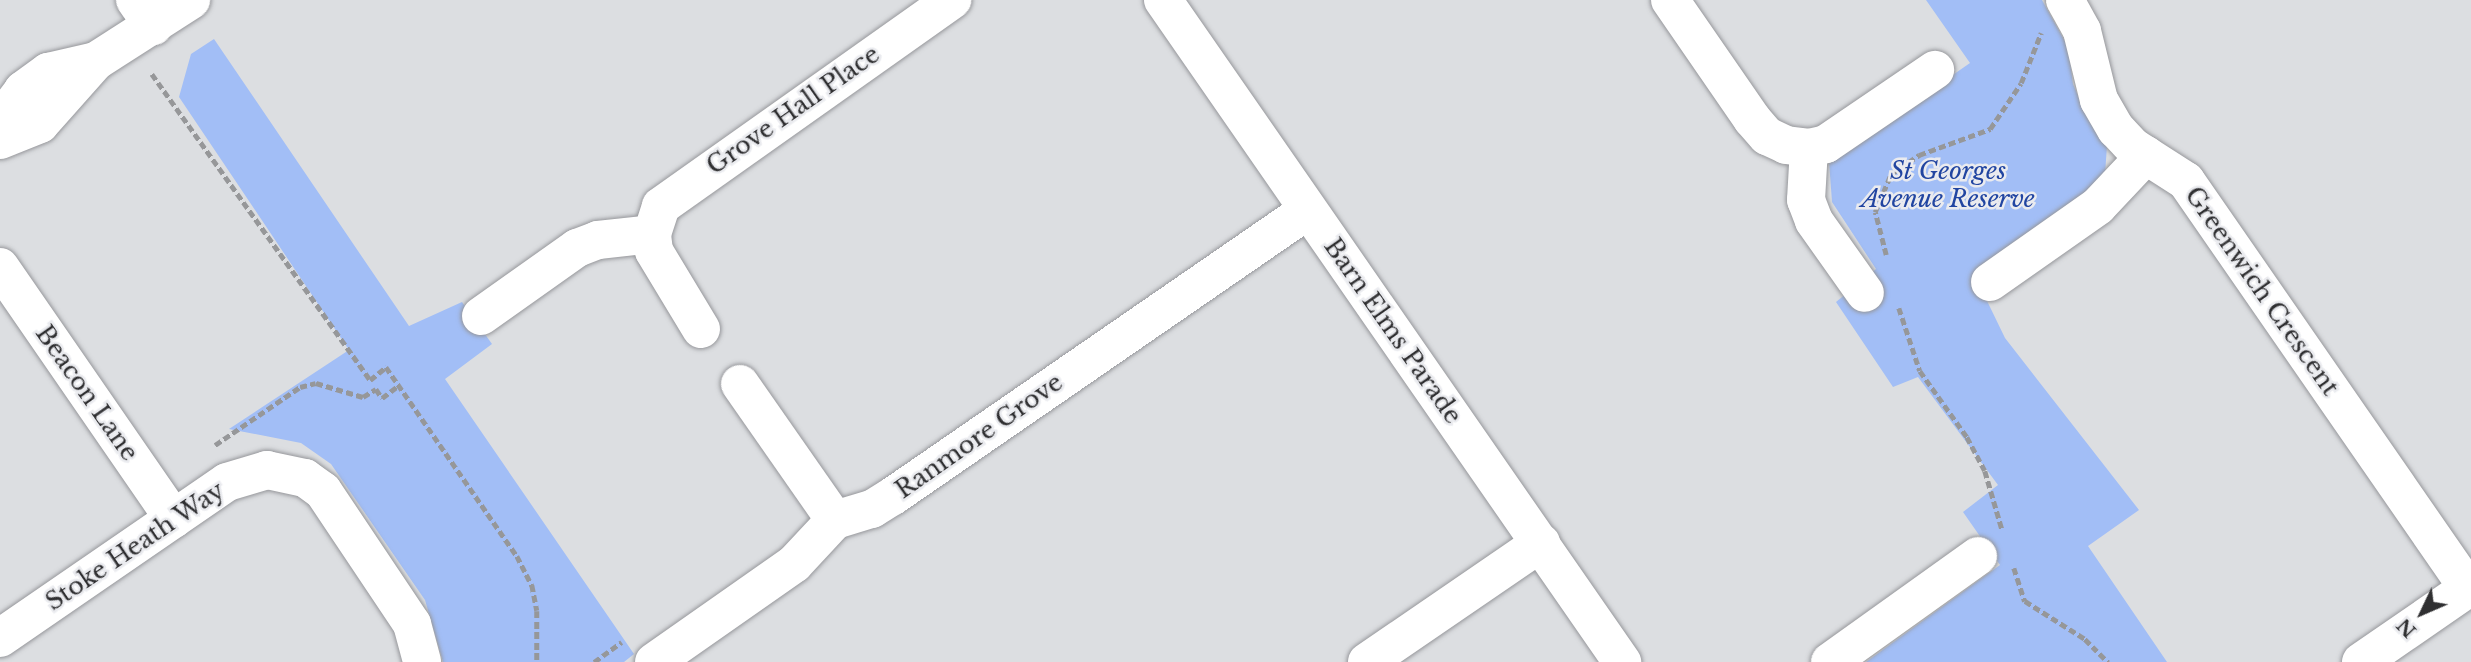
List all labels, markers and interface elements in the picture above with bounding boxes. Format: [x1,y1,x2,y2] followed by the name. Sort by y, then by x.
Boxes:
[701,40,885,180] street label: Grove Hall Place
[1861,157,2035,213] park label: St Georges Avenue Reserve
[2179,181,2345,401] street label: Greenwich Crescent
[1318,233,1468,429] street label: Barn Elms Parade
[30,320,144,466] street label: Beacon Lane
[890,368,1068,504] street label: Ranmore Grove
[40,475,230,617] street label: Stoke Heath Way
[2387,578,2457,648] north arrow
[2392,614,2421,642] text: N

